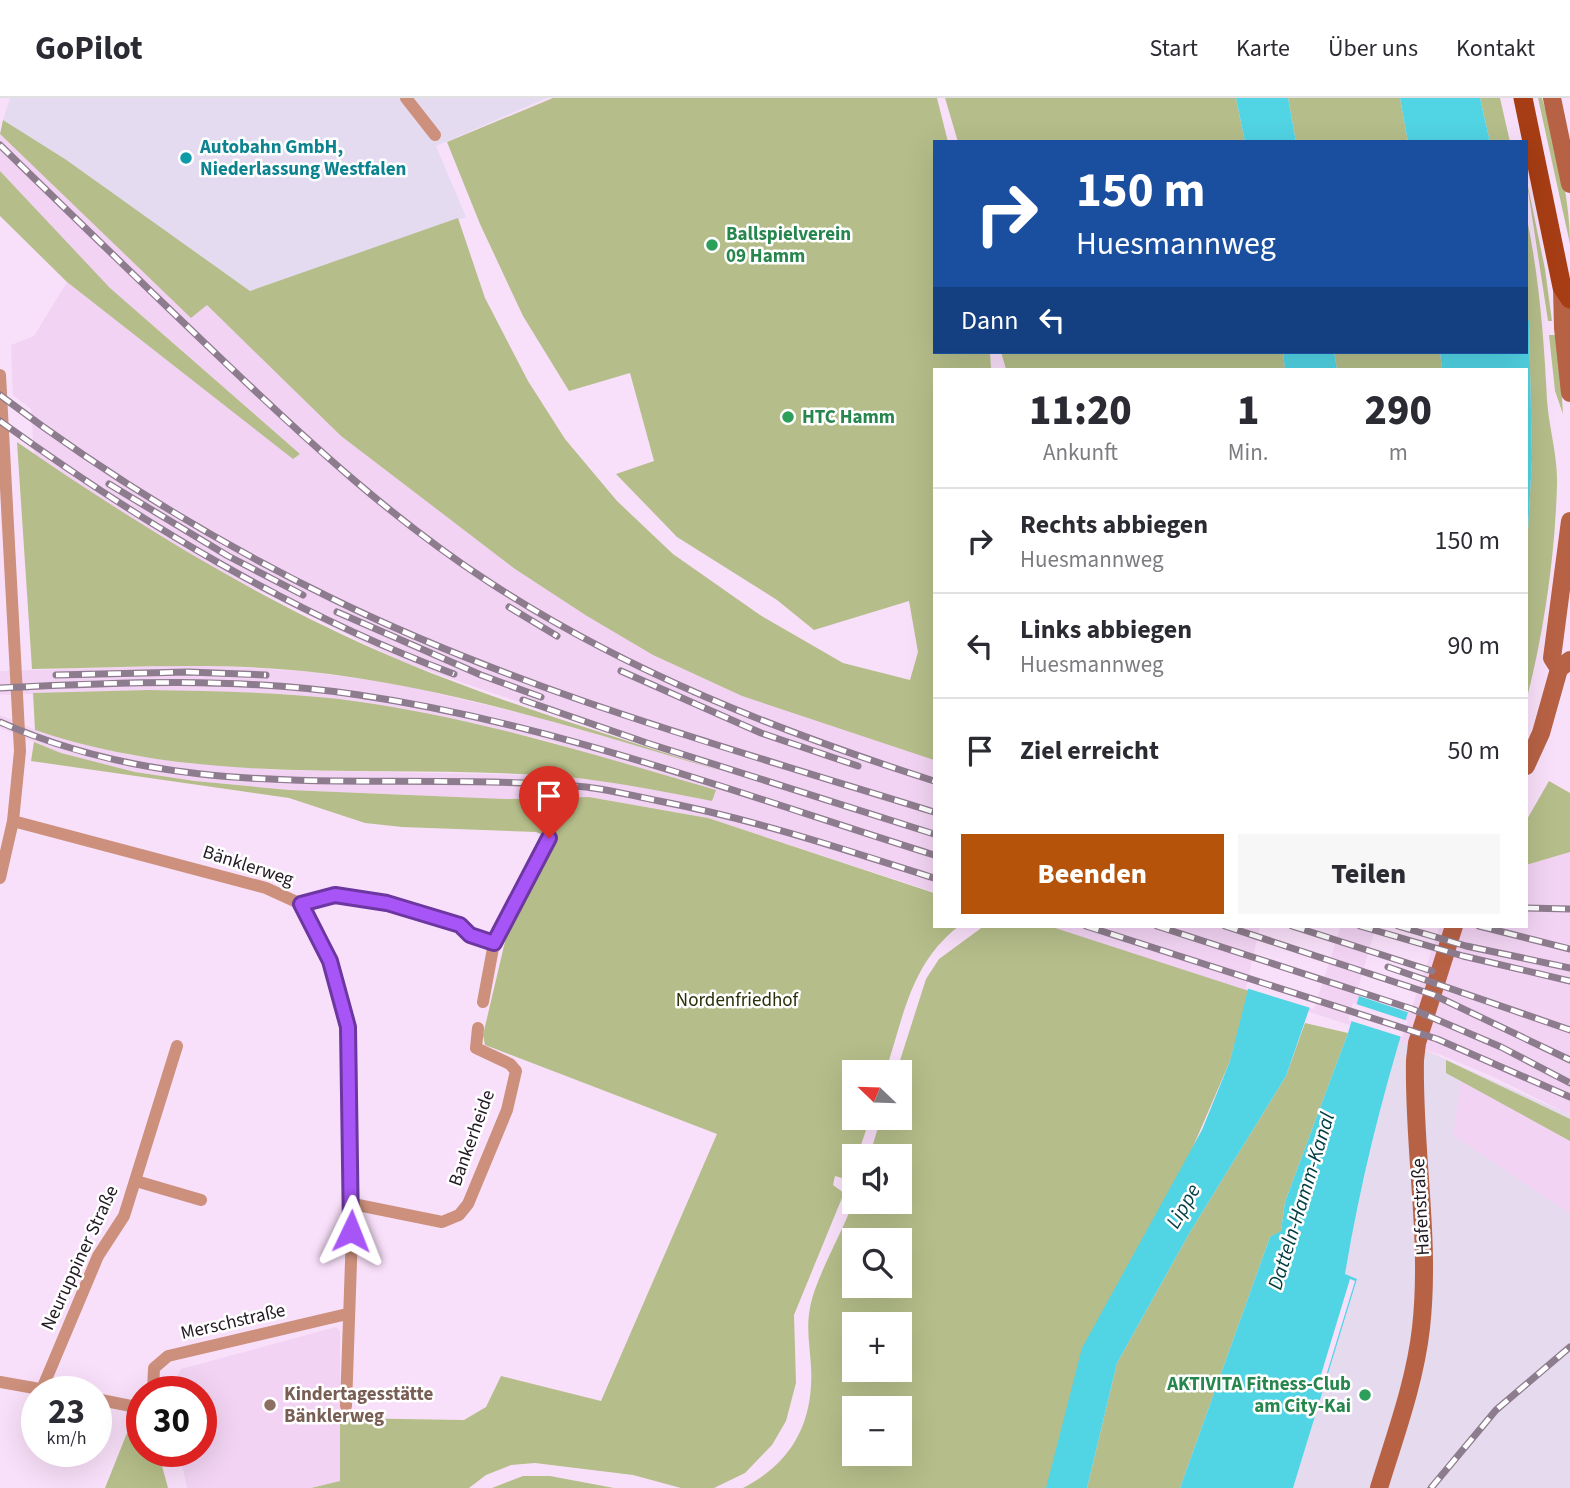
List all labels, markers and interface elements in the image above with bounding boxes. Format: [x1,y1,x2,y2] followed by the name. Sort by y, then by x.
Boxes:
[35,25,143,72] text: GoPilot
[1150,31,1198,66] text: Start
[1236,31,1290,66] text: Karte
[1328,31,1418,66] text: Über uns
[1456,31,1535,66] text: Kontakt
[199,134,406,183] place label: Autobahn GmbH, Niederlassung Westfalen
[178,150,194,166] marker: Autobahn GmbH, Niederlassung Westfalen
[1076,156,1205,226] text: 150 m
[961,168,1052,259] icon: right
[726,221,851,270] place label: Ballspielverein 09 Hamm
[1076,221,1276,267] text: Huesmannweg
[704,237,720,253] marker: Ballspielverein 09 Hamm
[1033,301,1071,339] icon: left
[961,302,1019,339] text: Dann
[1029,381,1132,441] text: 11:20
[1237,381,1259,441] text: 1
[1365,381,1432,441] text: 290
[802,404,895,431] place label: HTC Hamm
[780,409,796,425] marker: HTC Hamm
[1043,436,1118,469] text: Ankunft
[1228,436,1269,469] text: Min.
[1389,436,1408,469] text: m
[1020,506,1208,543] text: Rechts abbiegen
[961,522,999,560] icon: right
[1434,522,1500,559] text: 150 m
[1020,543,1164,576] text: Huesmannweg
[1020,611,1192,648] text: Links abbiegen
[961,627,999,665] icon: left
[1447,627,1500,664] text: 90 m
[1020,648,1164,681] text: Huesmannweg
[961,732,999,770] icon: arrive
[1020,732,1159,769] text: Ziel erreicht
[1447,732,1500,769] text: 50 m
[519,766,579,838] pin
[530,777,568,815] icon: arrive
[961,834,1224,914] button: Beenden
[1238,834,1500,914] button: Teilen
[199,839,297,894] street label: Bänklerweg
[676,987,800,1014] park label: Nordenfriedhof
[842,1060,912,1130] north arrow
[842,1060,912,1466] map controls
[442,1086,502,1190] street label: Bankerheide
[1260,1108,1342,1293] water label: Datteln-Hamm-Kanal
[842,1144,912,1214] button: sound
[1405,1158,1437,1256] street label: Hafenstraße
[1158,1178,1208,1234] water label: Lippe
[35,1181,125,1335] street label: Neuruppiner Straße
[314,1194,388,1268] position arrow
[842,1228,912,1298] button: search
[178,1297,288,1347] street label: Merschstraße
[842,1312,912,1382] button: +
[1166,1371,1351,1420] place label: AKTIVITA Fitness-Club am City-Kai
[126,1376,217,1467] speed limit sign: 30
[284,1381,433,1430] place label: Kindertagesstätte Bänklerweg
[48,1387,85,1437] text: 23
[1357,1387,1373,1403] marker: AKTIVITA Fitness-Club am City-Kai
[842,1396,912,1466] button: −
[262,1397,278,1413] marker: Kindertagesstätte Bänklerweg
[47,1426,86,1451] text: km/h

